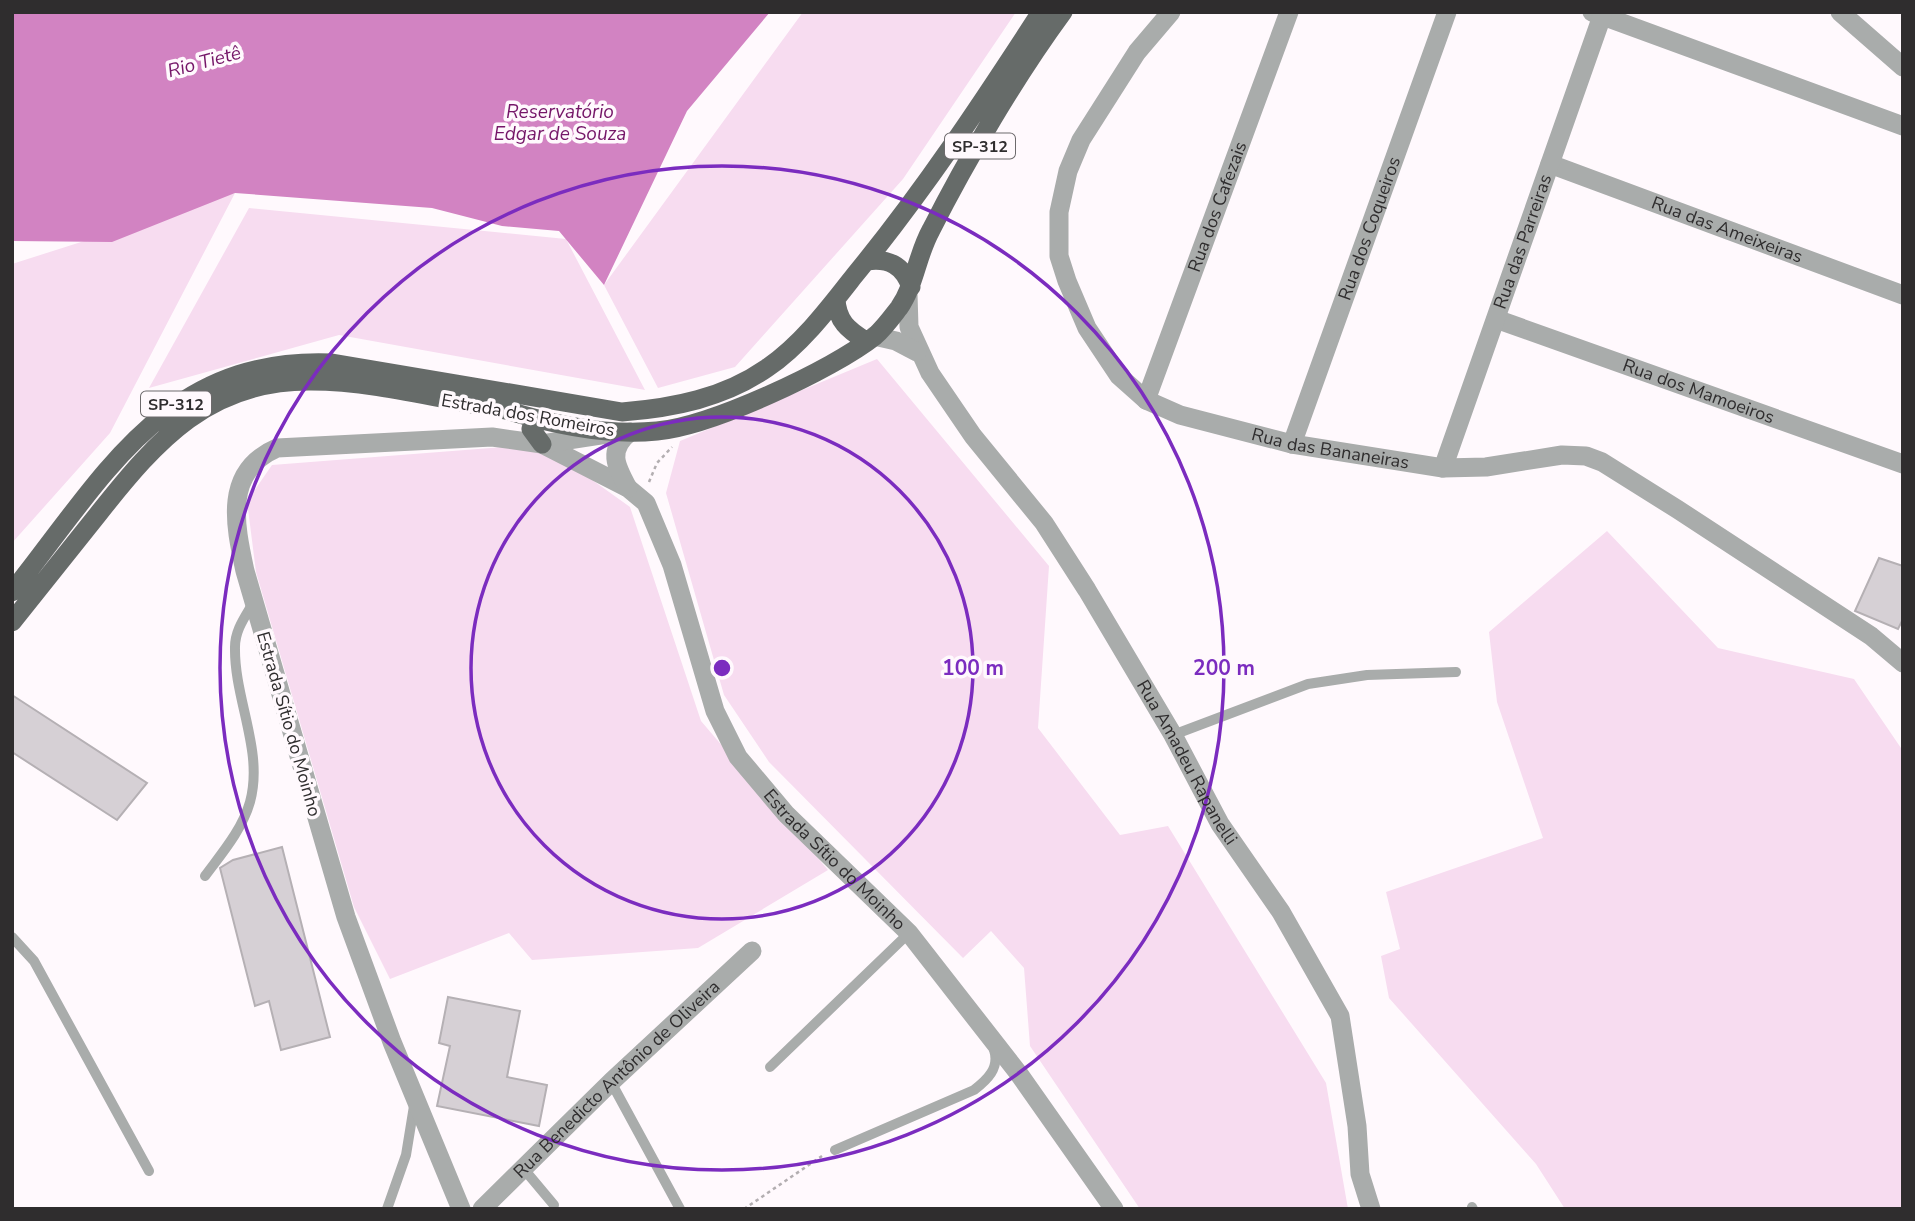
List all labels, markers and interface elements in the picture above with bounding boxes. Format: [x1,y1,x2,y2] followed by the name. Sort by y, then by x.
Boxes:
[165,40,244,84] water label: Rio Tietê
[494,99,626,147] water label: Reservatório Edgar de Souza
[945,134,1015,158] road number: SP-312
[1182,138,1252,275] street label: Rua dos Cafezais
[1333,153,1406,304] street label: Rua dos Coqueiros
[1488,171,1557,312] street label: Rua das Parreiras
[1648,191,1806,269] street label: Rua das Ameixeiras
[1619,353,1778,429] street label: Rua dos Mamoeiros
[439,388,617,442] street label: Estrada dos Romeiros
[141,392,211,416] road number: SP-312
[1249,422,1411,474] street label: Rua das Bananeiras
[251,629,327,819] street label: Estrada Sítio do Moinho
[942,654,1004,682] text: 100 m
[1193,654,1255,682] text: 200 m
[710,656,734,680] centre of rings
[1131,675,1243,850] street label: Rua Amadeu Rapanelli
[758,784,911,936] street label: Estrada Sítio do Moinho
[508,975,725,1184] street label: Rua Benedicto Antônio de Oliveira

